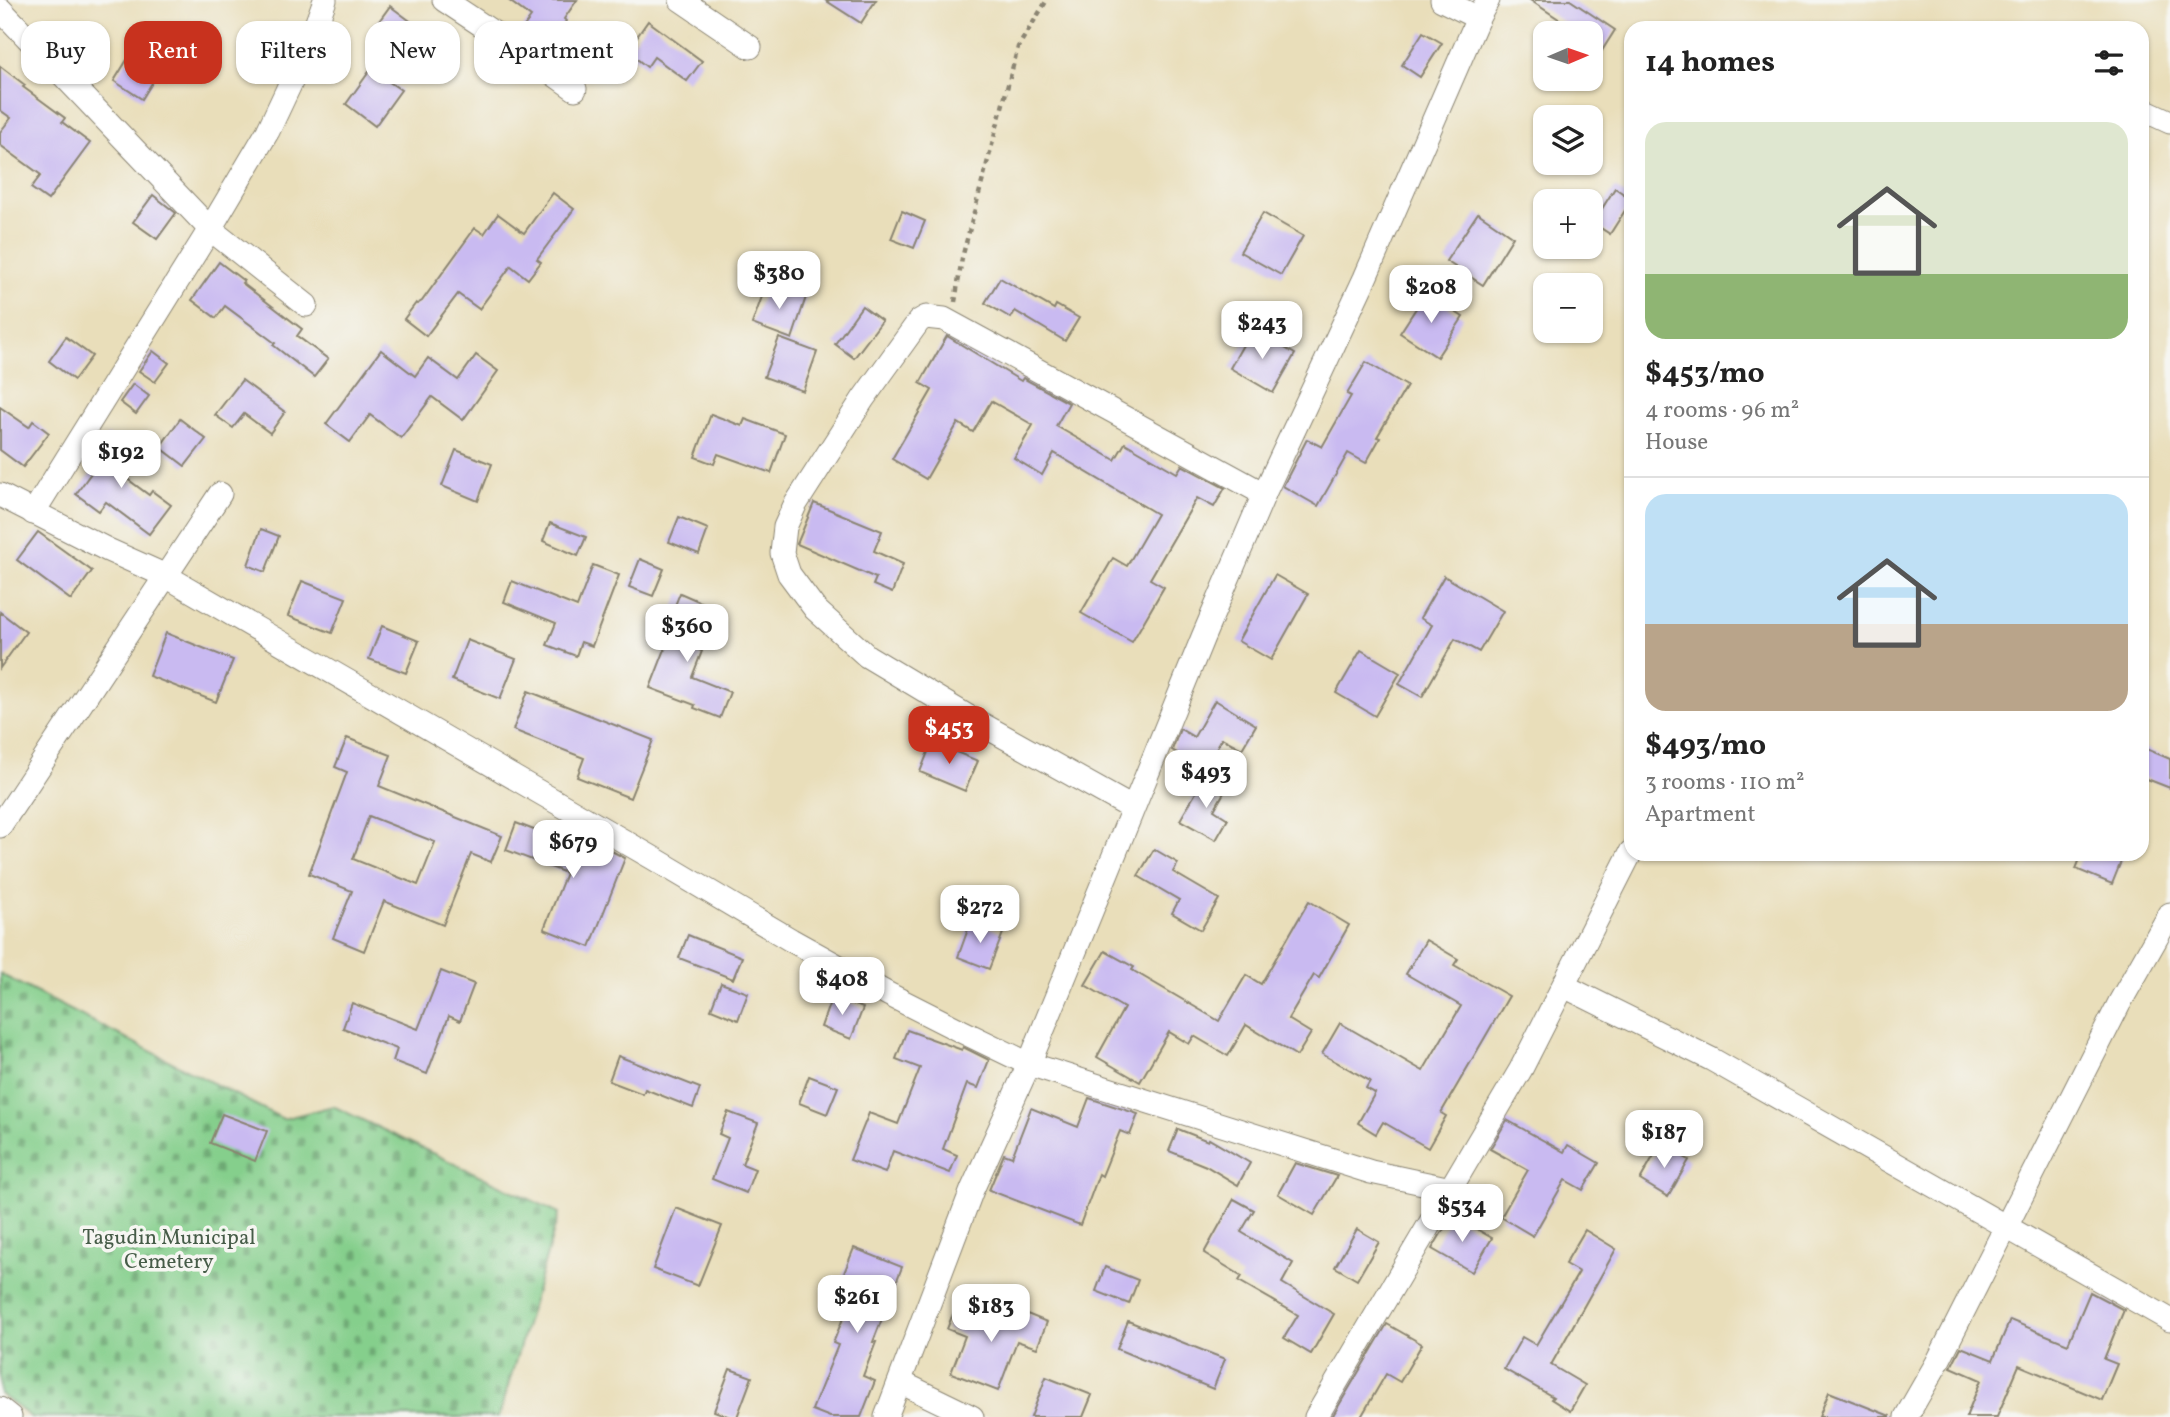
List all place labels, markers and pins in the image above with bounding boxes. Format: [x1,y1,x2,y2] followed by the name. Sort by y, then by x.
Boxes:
[738,252,820,311] pin: $380
[1390,266,1472,325] pin: $208
[1221,302,1303,361] pin: $243
[80,430,162,490] pin: $192
[646,604,728,664] pin: $360
[908,706,990,766] pin: $453
[1165,750,1247,810] pin: $493
[532,820,614,880] pin: $679
[939,886,1021,945] pin: $272
[801,958,883,1017] pin: $408
[1623,1110,1705,1170] pin: $187
[1421,1184,1503,1244] pin: $534
[816,1276,898,1335] pin: $261
[950,1284,1032,1344] pin: $183

